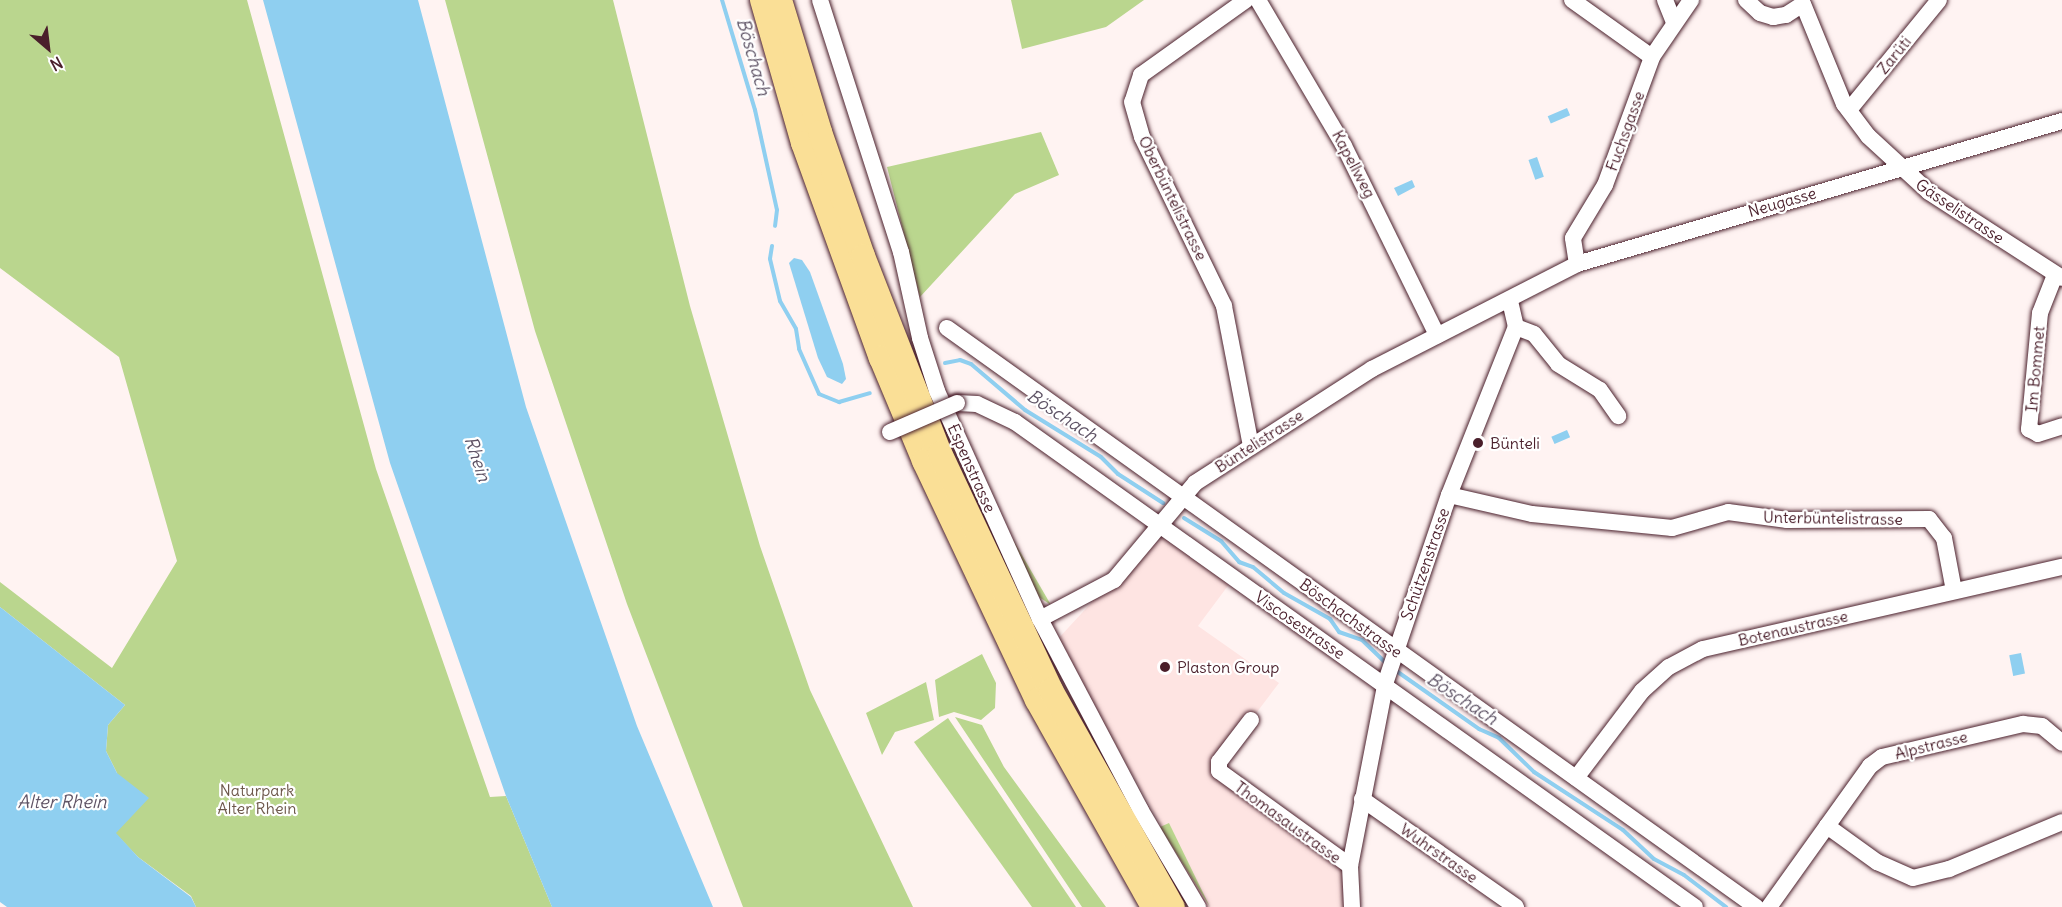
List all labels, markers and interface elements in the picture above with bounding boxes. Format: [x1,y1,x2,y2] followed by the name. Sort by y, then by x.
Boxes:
[732,16,774,98] water label: Böschach
[18,18,78,78] north arrow
[1873,32,1915,78] street label: Zarüti
[47,52,66,75] text: N
[1602,88,1648,174] street label: Fuchsgasse
[1328,127,1380,201] street label: Kapellweg
[1135,133,1211,263] street label: Oberbüntelistrasse
[1912,174,2008,248] street label: Gässelistrasse
[1746,183,1818,221] street label: Neugasse
[2022,325,2048,413] street label: Im Bommet
[1023,385,1101,447] water label: Böschach
[1211,405,1307,477] street label: Büntelistrasse
[944,421,1000,515] street label: Espenstrasse
[1490,433,1540,453] place label: Bünteli
[459,434,495,484] water label: Rhein
[1471,436,1485,450] marker: Bünteli
[1397,505,1453,623] street label: Schützenstrasse
[1763,507,1903,529] street label: Unterbüntelistrasse
[1296,574,1406,662] street label: Böschachstrasse
[1251,587,1349,663] street label: Viscosestrasse
[1736,606,1850,650] street label: Botenaustrasse
[1177,657,1279,677] place label: Plaston Group
[1158,660,1172,674] marker: Plaston Group
[1423,668,1501,730] water label: Böschach
[1893,727,1969,763] street label: Alpstrasse
[1231,777,1345,867] street label: Thomasaustrasse
[218,780,296,818] park label: Naturpark Alter Rhein
[18,791,106,813] water label: Alter Rhein
[1396,819,1482,887] street label: Wuhrstrasse

